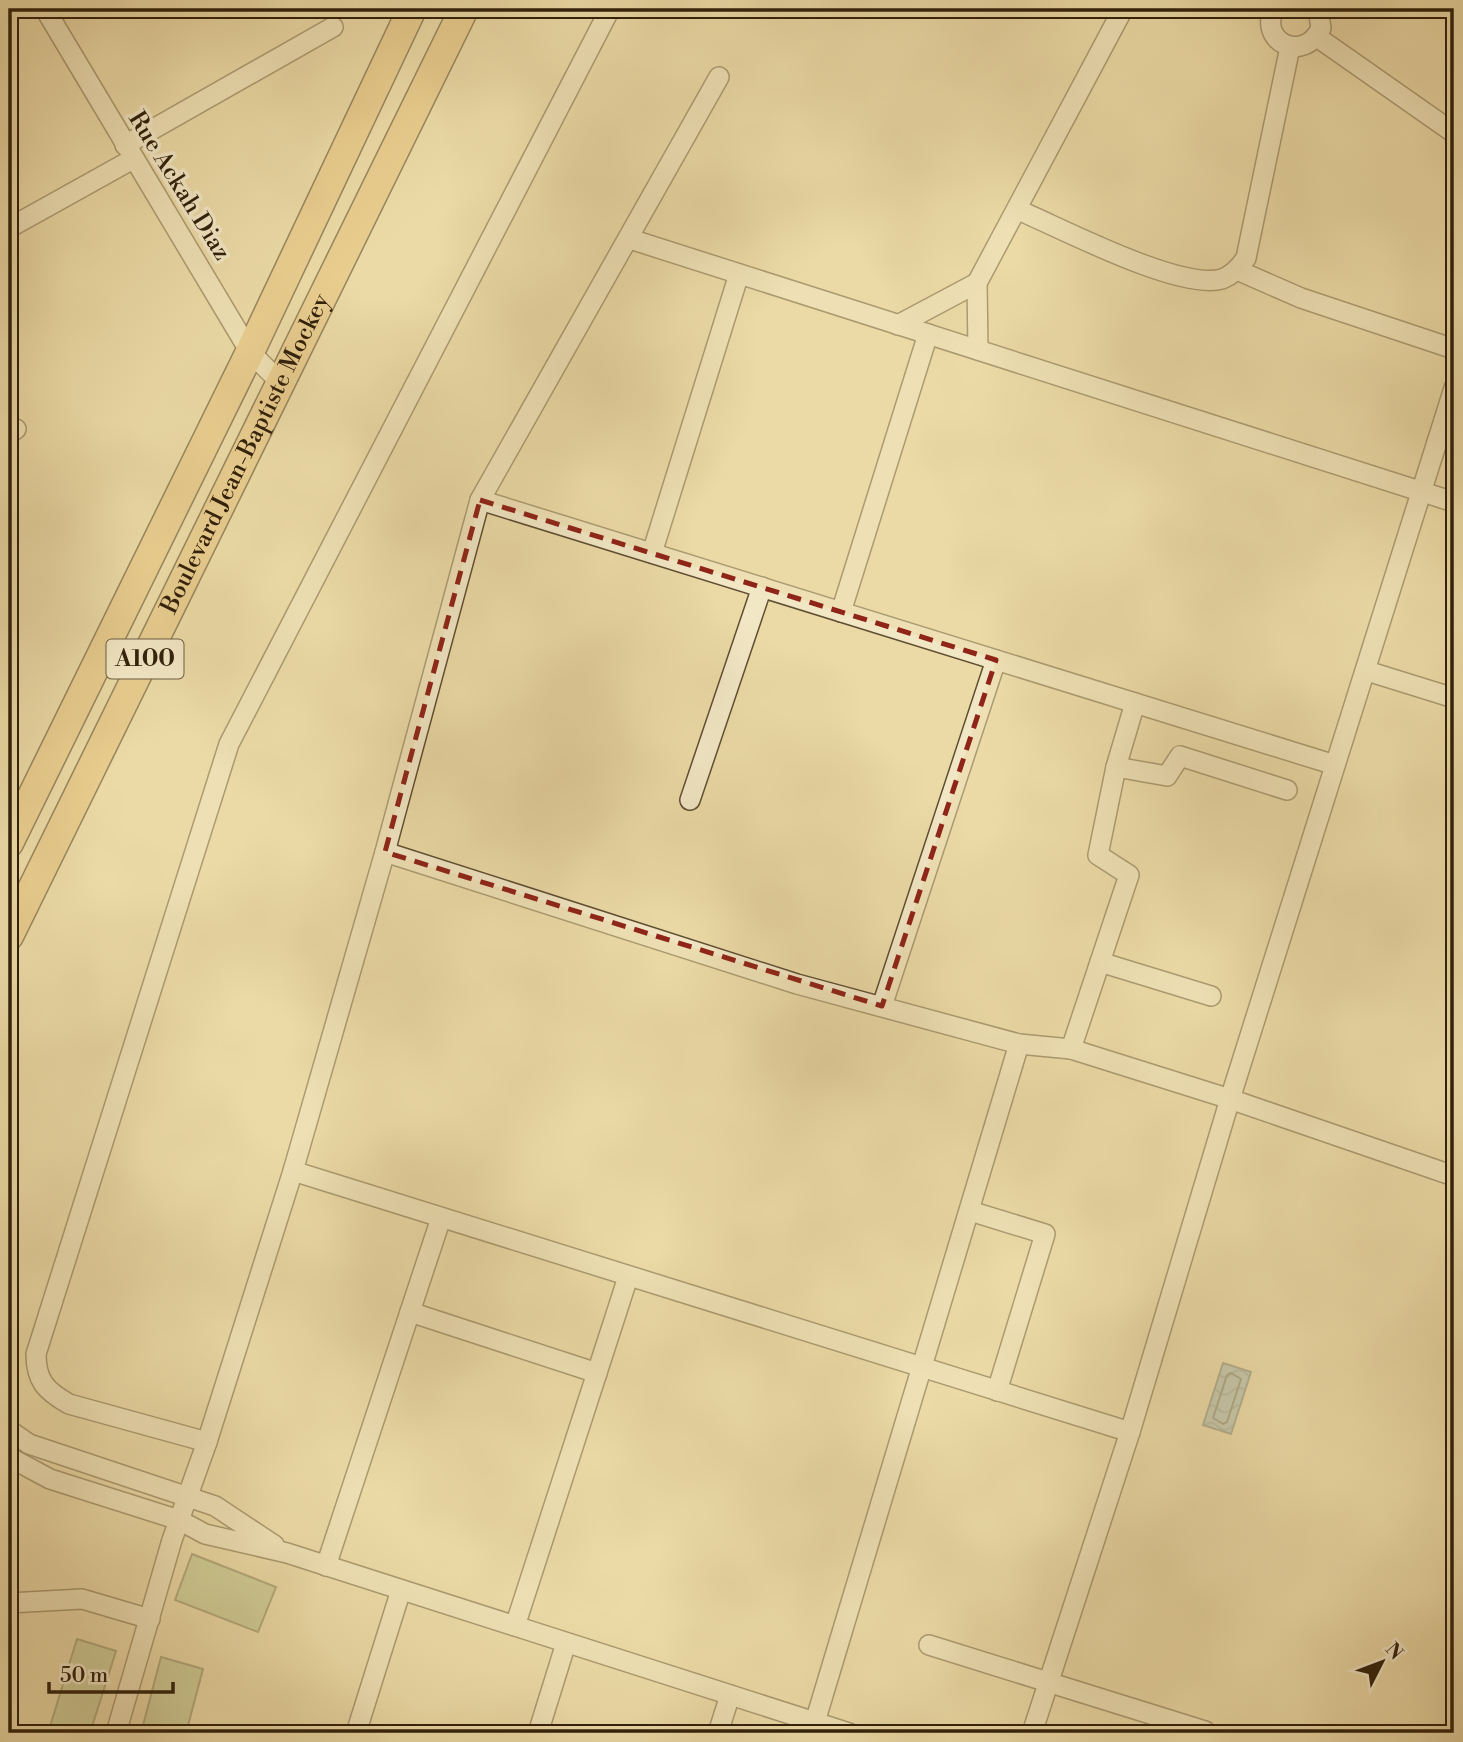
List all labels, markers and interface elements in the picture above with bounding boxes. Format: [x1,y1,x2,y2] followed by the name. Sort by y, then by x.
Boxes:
[121,106,237,266] street label: Rue Ackah Diaz
[154,289,337,620] street label: Boulevard Jean-Baptiste Mockey
[106,639,184,678] road number: A100
[1348,1626,1418,1696] north arrow
[1380,1638,1408,1665] text: N
[49,1651,173,1695] scale bar
[60,1663,108,1689] text: 50 m

